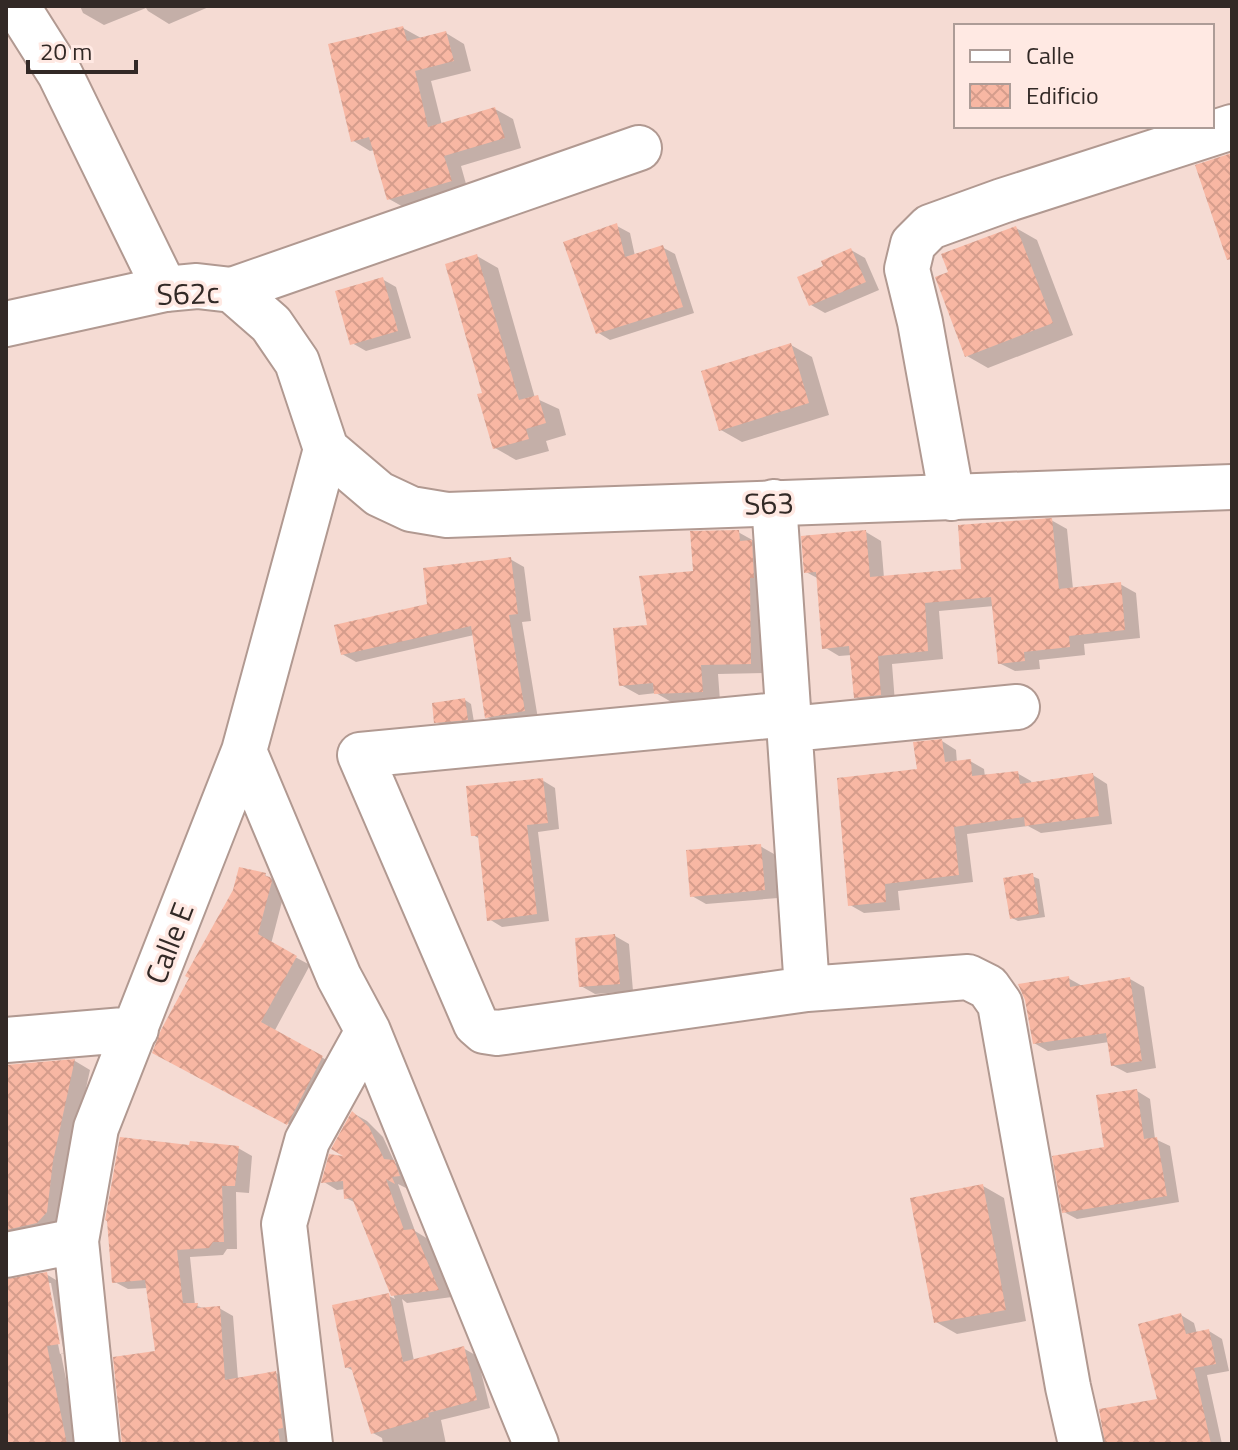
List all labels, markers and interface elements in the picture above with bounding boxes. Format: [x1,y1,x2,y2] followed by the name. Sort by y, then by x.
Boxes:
[28,24,136,74] scale bar
[954,24,1214,128] legend
[40,33,92,69] text: 20 m
[1026,37,1074,73] text: Calle
[1026,77,1099,113] text: Edificio
[156,269,220,317] street label: S62c
[743,479,795,527] street label: S63
[133,896,205,990] street label: Calle E

